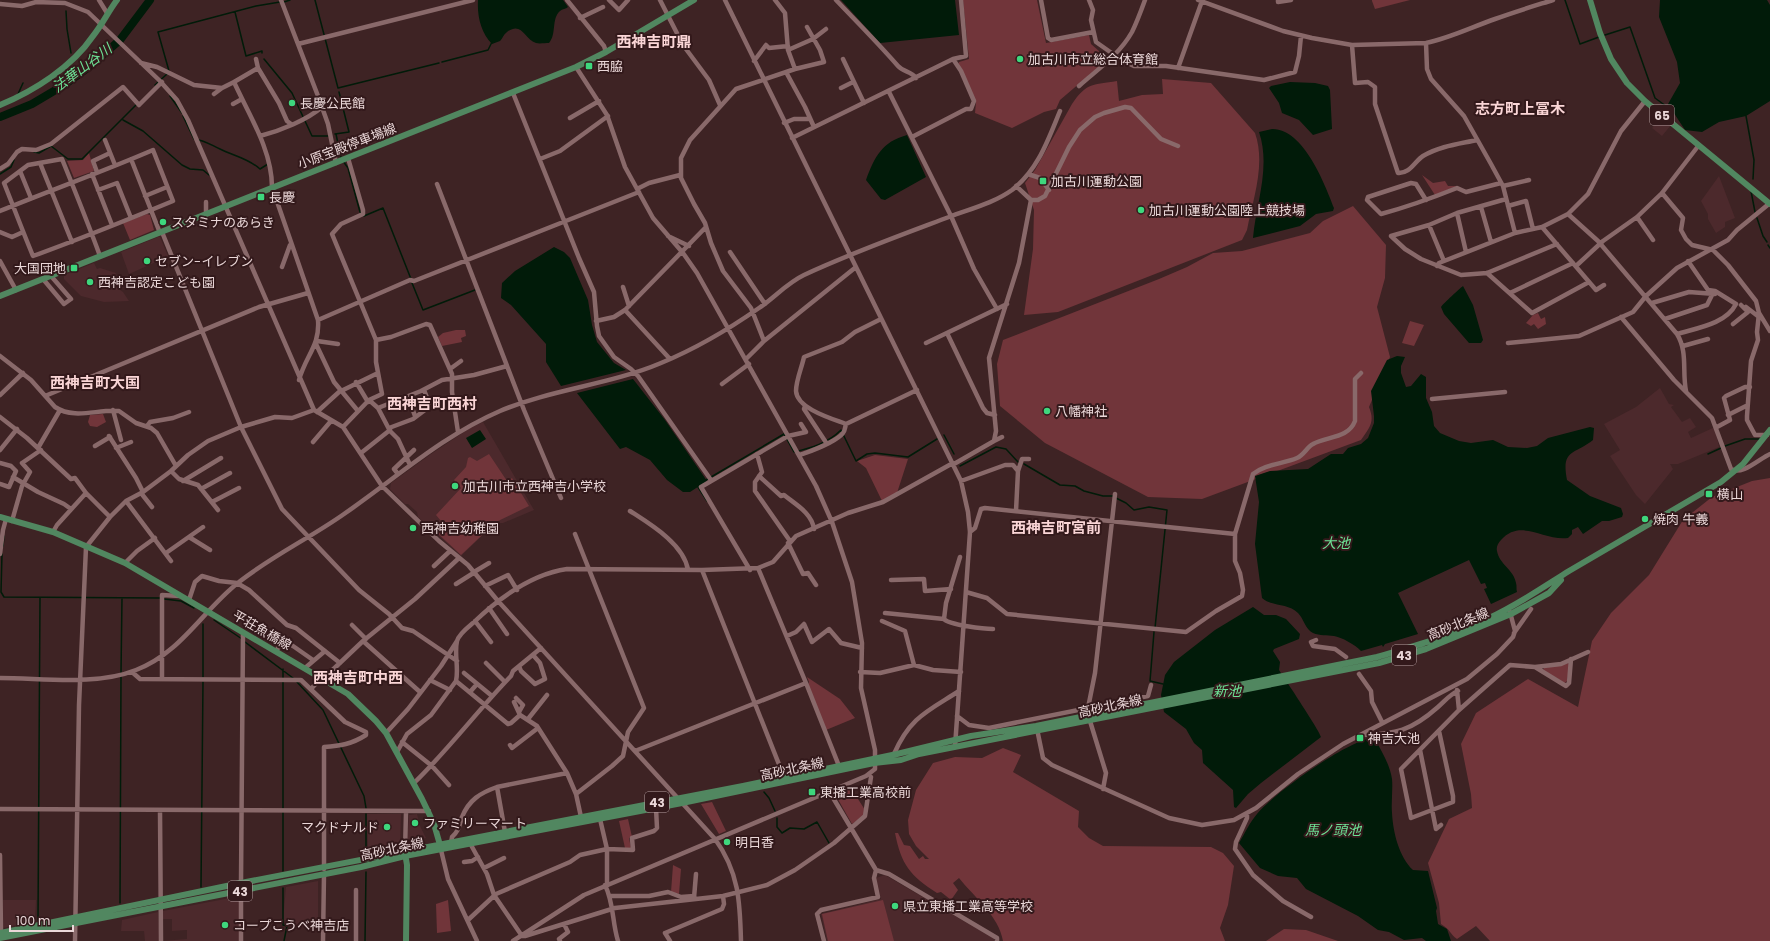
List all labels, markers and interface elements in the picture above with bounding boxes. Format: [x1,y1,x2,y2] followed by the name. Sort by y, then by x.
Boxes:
[616,31,692,52] district label: 西神吉町鼎
[48,38,118,97] water label: 法華山谷川
[1028,50,1158,69] place label: 加古川市立総合体育館
[1015,54,1025,64] marker: 加古川市立総合体育館
[597,57,623,76] place label: 西脇
[584,61,594,71] marker: 西脇
[300,94,365,113] place label: 長慶公民館
[287,98,297,108] marker: 長慶公民館
[1475,98,1565,119] district label: 志方町上冨木
[1650,105,1674,125] road number: 65
[295,118,399,174] street label: 小原宝殿停車場線
[1051,172,1142,191] place label: 加古川運動公園
[1038,176,1048,186] marker: 加古川運動公園
[269,188,295,207] place label: 長慶
[256,192,266,202] marker: 長慶
[1149,201,1305,220] place label: 加古川運動公園陸上競技場
[1136,205,1146,215] marker: 加古川運動公園陸上競技場
[171,213,275,232] place label: スタミナのあらき
[158,217,168,227] marker: スタミナのあらき
[155,252,253,271] place label: セブン-イレブン
[142,256,152,266] marker: セブン-イレブン
[14,259,66,278] place label: 大国団地
[69,263,79,273] marker: 大国団地
[98,273,215,292] place label: 西神吉認定こども園
[85,277,95,287] marker: 西神吉認定こども園
[50,372,140,393] district label: 西神吉町大国
[387,393,477,414] district label: 西神吉町西村
[1055,402,1107,421] place label: 八幡神社
[1042,406,1052,416] marker: 八幡神社
[463,477,606,496] place label: 加古川市立西神吉小学校
[450,481,460,491] marker: 加古川市立西神吉小学校
[1717,485,1743,504] place label: 横山
[1704,489,1714,499] marker: 横山
[1653,510,1708,529] place label: 焼肉 牛義
[1640,514,1650,524] marker: 焼肉 牛義
[1011,517,1101,538] district label: 西神吉町宮前
[421,519,499,538] place label: 西神吉幼稚園
[408,523,418,533] marker: 西神吉幼稚園
[1322,533,1352,553] water label: 大池
[1424,603,1492,645] street label: 高砂北条線
[229,606,295,654] street label: 平荘魚橋線
[1392,645,1416,665] road number: 43
[313,667,403,688] district label: 西神吉町中西
[1213,681,1243,701] water label: 新池
[1076,690,1144,722] street label: 高砂北条線
[1368,729,1420,748] place label: 神吉大池
[1355,733,1365,743] marker: 神吉大池
[758,753,826,785] street label: 高砂北条線
[820,783,911,802] place label: 東播工業高校前
[807,787,817,797] marker: 東播工業高校前
[645,792,669,812] road number: 43
[423,814,527,833] place label: ファミリーマート
[301,818,379,837] place label: マクドナルド
[410,818,420,828] marker: ファミリーマート
[1305,820,1363,840] water label: 馬ノ頭池
[382,822,392,832] marker: マクドナルド
[358,833,426,865] street label: 高砂北条線
[735,833,774,852] place label: 明日香
[722,837,732,847] marker: 明日香
[228,881,252,901] road number: 43
[903,897,1033,916] place label: 県立東播工業高等学校
[890,901,900,911] marker: 県立東播工業高等学校
[10,907,73,933] scale bar
[16,912,50,929] text: 100 m
[233,916,349,935] place label: コープこうべ神吉店
[220,920,230,930] marker: コープこうべ神吉店

